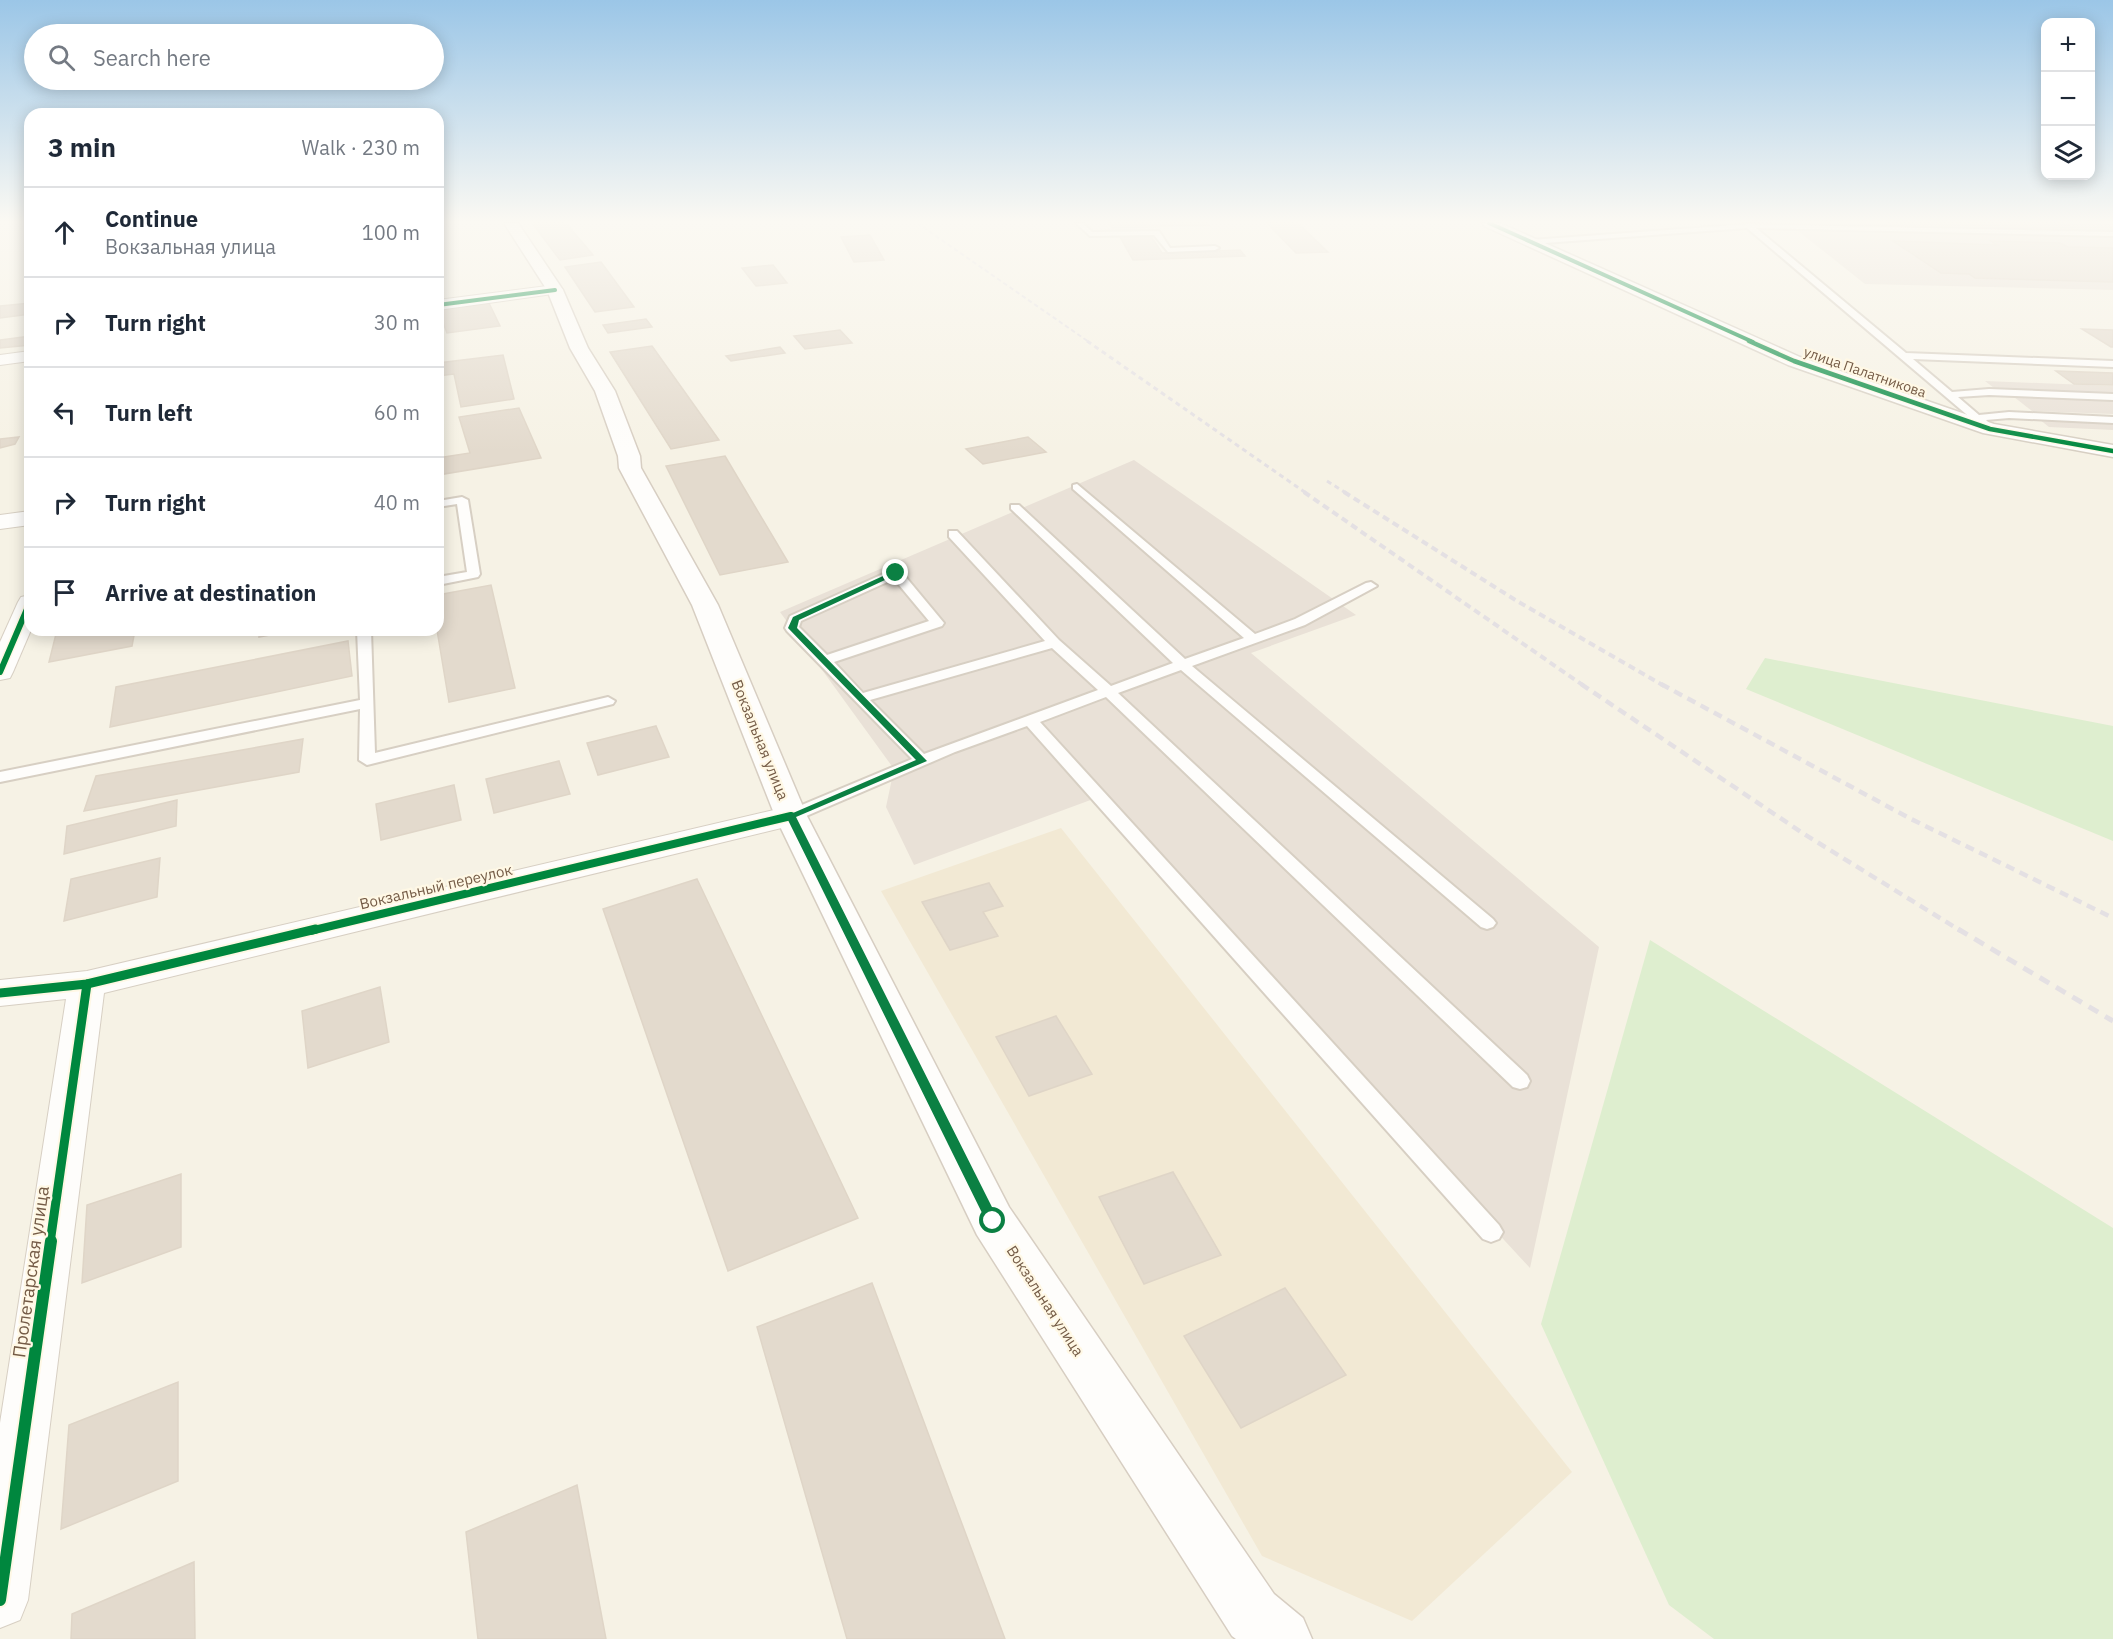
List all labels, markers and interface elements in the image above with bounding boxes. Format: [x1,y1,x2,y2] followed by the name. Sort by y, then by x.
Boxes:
[2041,18,2095,180] map controls
[2041,18,2095,72] button: +
[24,24,444,90] search box
[45,41,78,74] icon: search
[93,43,211,72] text: Search here
[2041,72,2095,126] button: −
[2041,126,2095,180] button: layers
[48,130,116,164] text: 3 min
[302,134,420,161] text: Walk · 230 m
[105,204,198,233] text: Continue
[48,216,81,249] icon: ahead
[362,219,420,246] text: 100 m
[105,233,276,260] text: Вокзальная улица
[48,306,81,339] icon: right
[105,308,206,337] text: Turn right
[374,309,420,336] text: 30 m
[1801,343,1929,402] street label: улица Палатникова
[48,396,81,429] icon: left
[105,398,193,427] text: Turn left
[374,399,420,426] text: 60 m
[48,486,81,519] icon: right
[105,488,206,517] text: Turn right
[374,489,420,516] text: 40 m
[882,559,908,585] route end
[48,576,81,609] icon: arrive
[105,578,316,607] text: Arrive at destination
[728,677,793,803] street label: Вокзальная улица
[358,860,514,913] street label: Вокзальный переулок
[7,1184,54,1359] street label: Пролетарская улица
[979,1207,1005,1233] route start
[1003,1242,1088,1360] street label: Вокзальная улица

